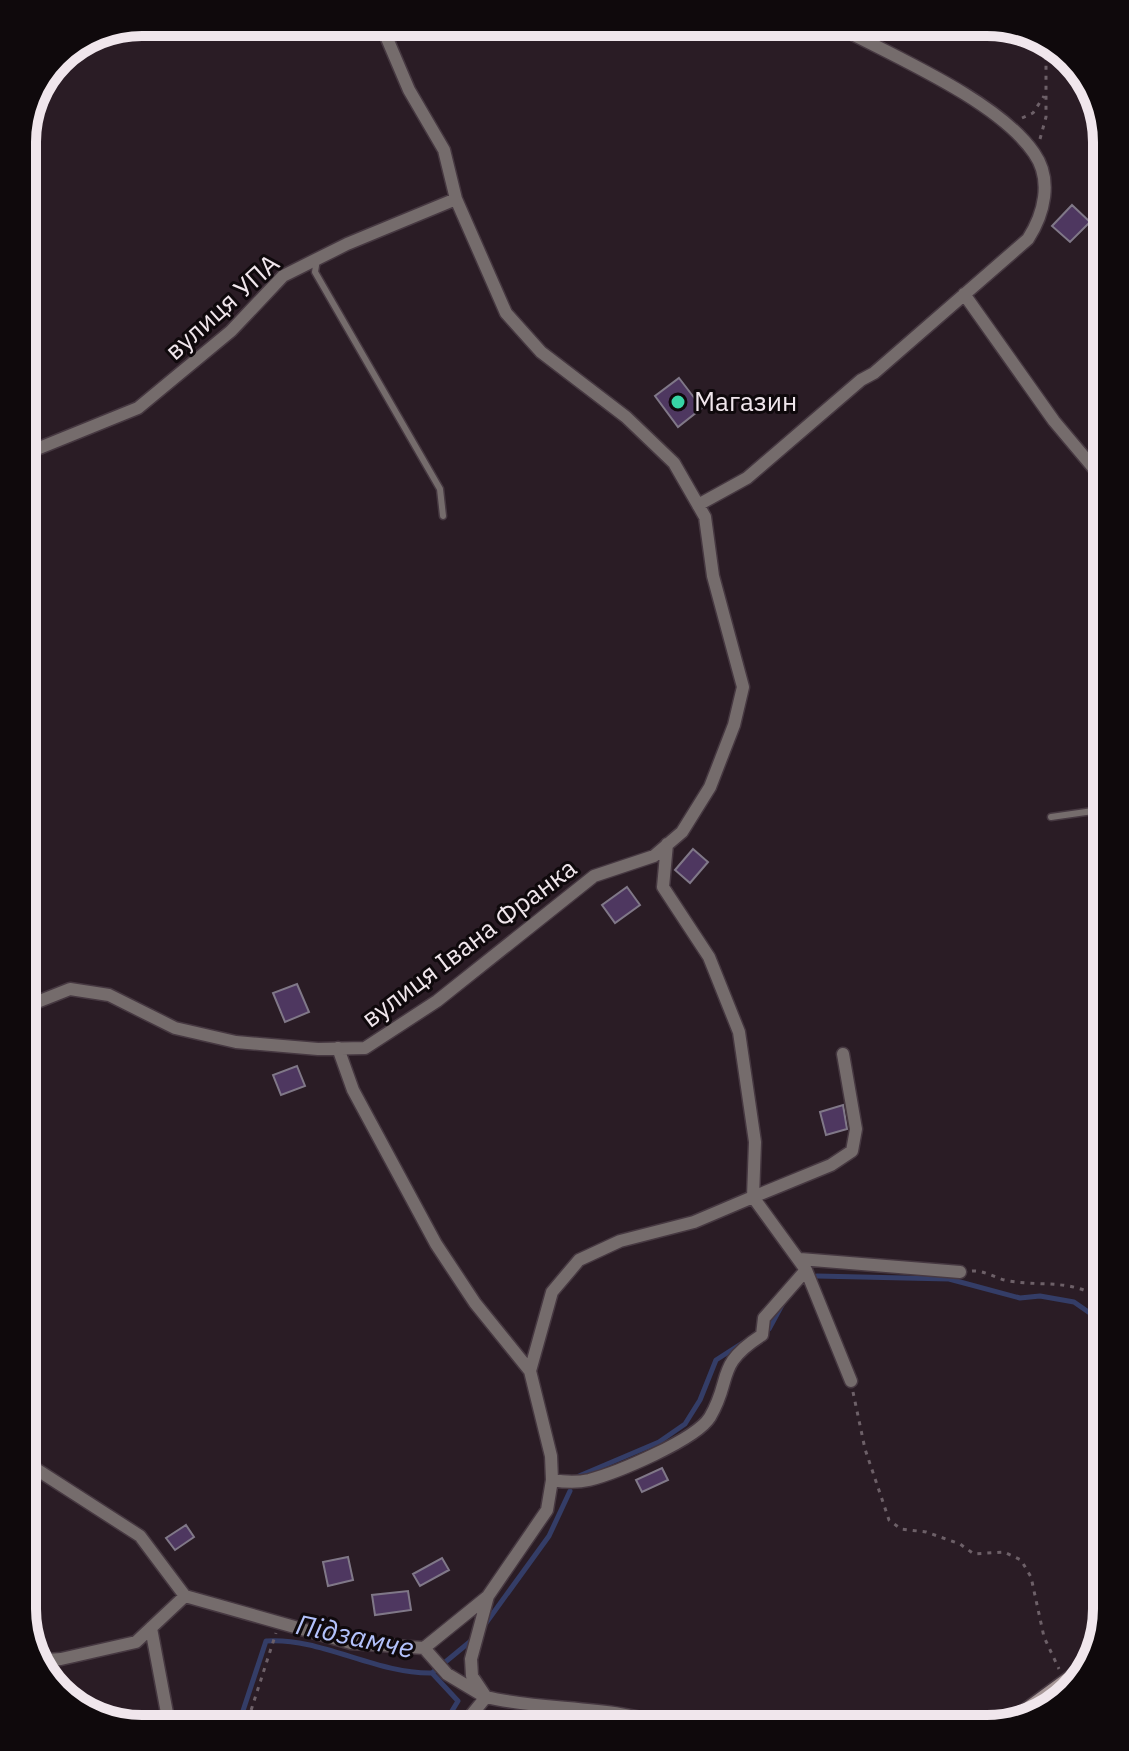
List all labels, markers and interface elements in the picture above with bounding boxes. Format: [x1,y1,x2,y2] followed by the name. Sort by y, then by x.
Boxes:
[157,246,286,367] street label: вулиця УПА
[694,384,797,418] place label: Магазин
[669,393,687,411] marker: Магазин
[354,850,583,1034] street label: вулиця Івана Франка
[293,1605,417,1666] water label: Підзамче

